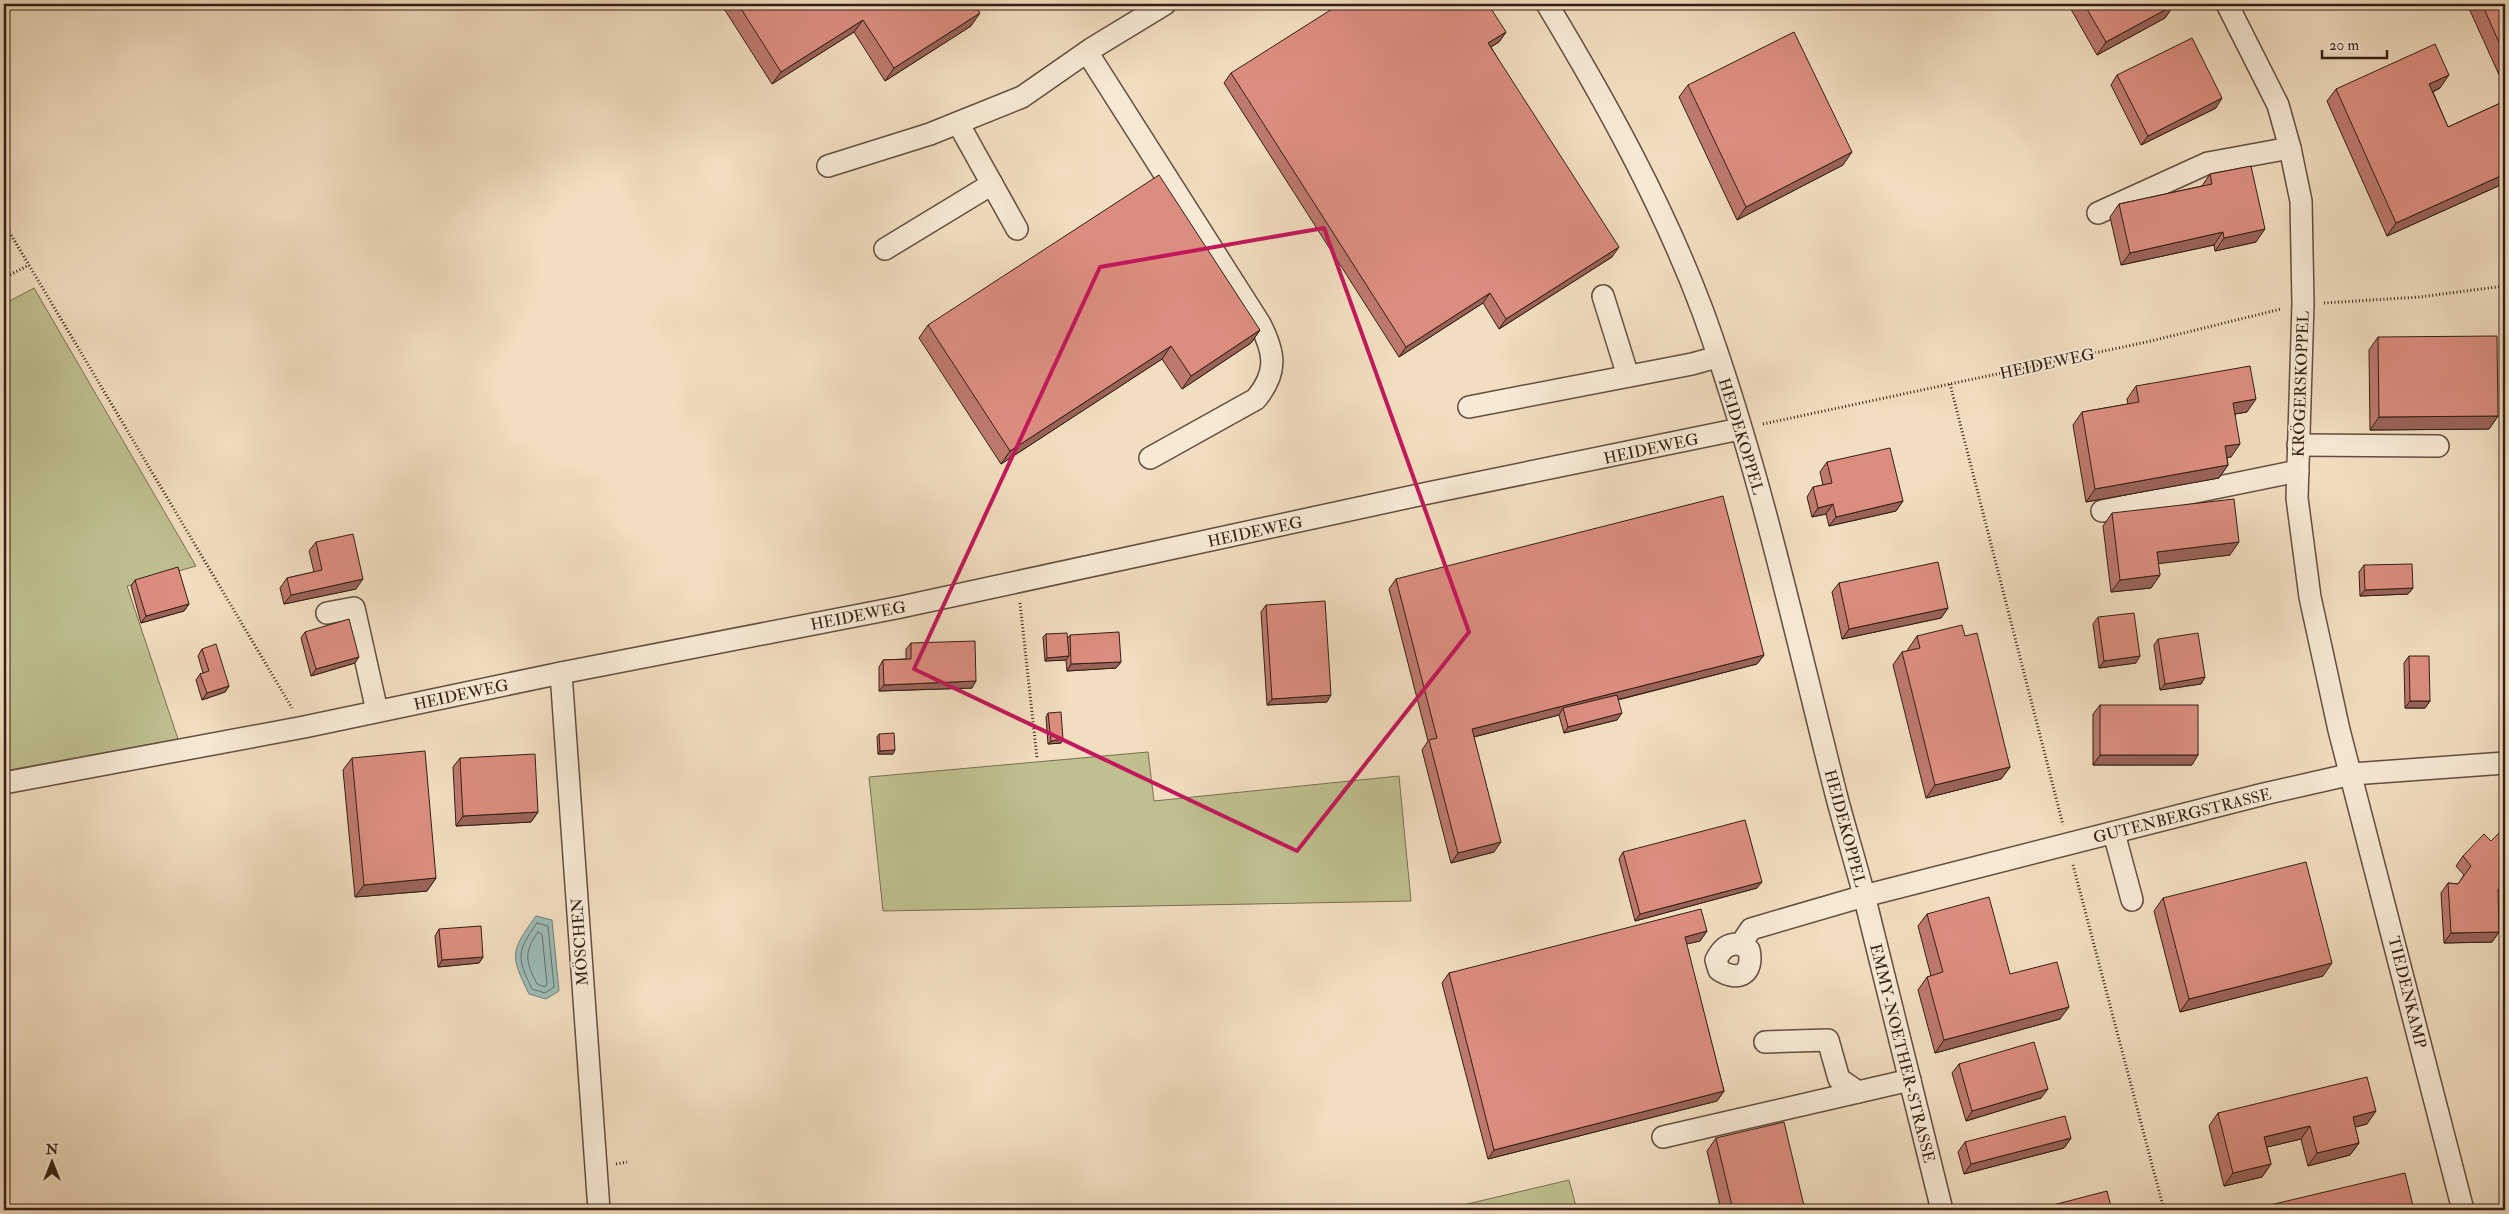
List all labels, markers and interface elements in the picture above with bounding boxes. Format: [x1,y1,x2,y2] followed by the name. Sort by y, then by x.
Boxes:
[2322,28,2386,60] scale bar
[2329,36,2359,55] text: 20 m
[2288,310,2314,457] street label: KRÖGERSKOPPEL
[1998,344,2097,384] street label: HEIDEWEG
[1714,376,1768,497] street label: HEIDEKOPPEL
[1602,429,1701,469] street label: HEIDEWEG
[1206,512,1305,552] street label: HEIDEWEG
[809,597,908,635] street label: HEIDEWEG
[412,675,511,715] street label: HEIDEWEG
[1820,767,1870,890] street label: HEIDEKOPPEL
[2091,784,2273,848] street label: GUTENBERGSTRASSE
[567,897,593,986] street label: MÖSCHEN
[2383,934,2431,1050] street label: TIEDENKAMP
[1865,942,1939,1165] street label: EMMY-NOETHER-STRASSE
[28,1136,78,1186] north arrow
[45,1141,59,1158] text: N

